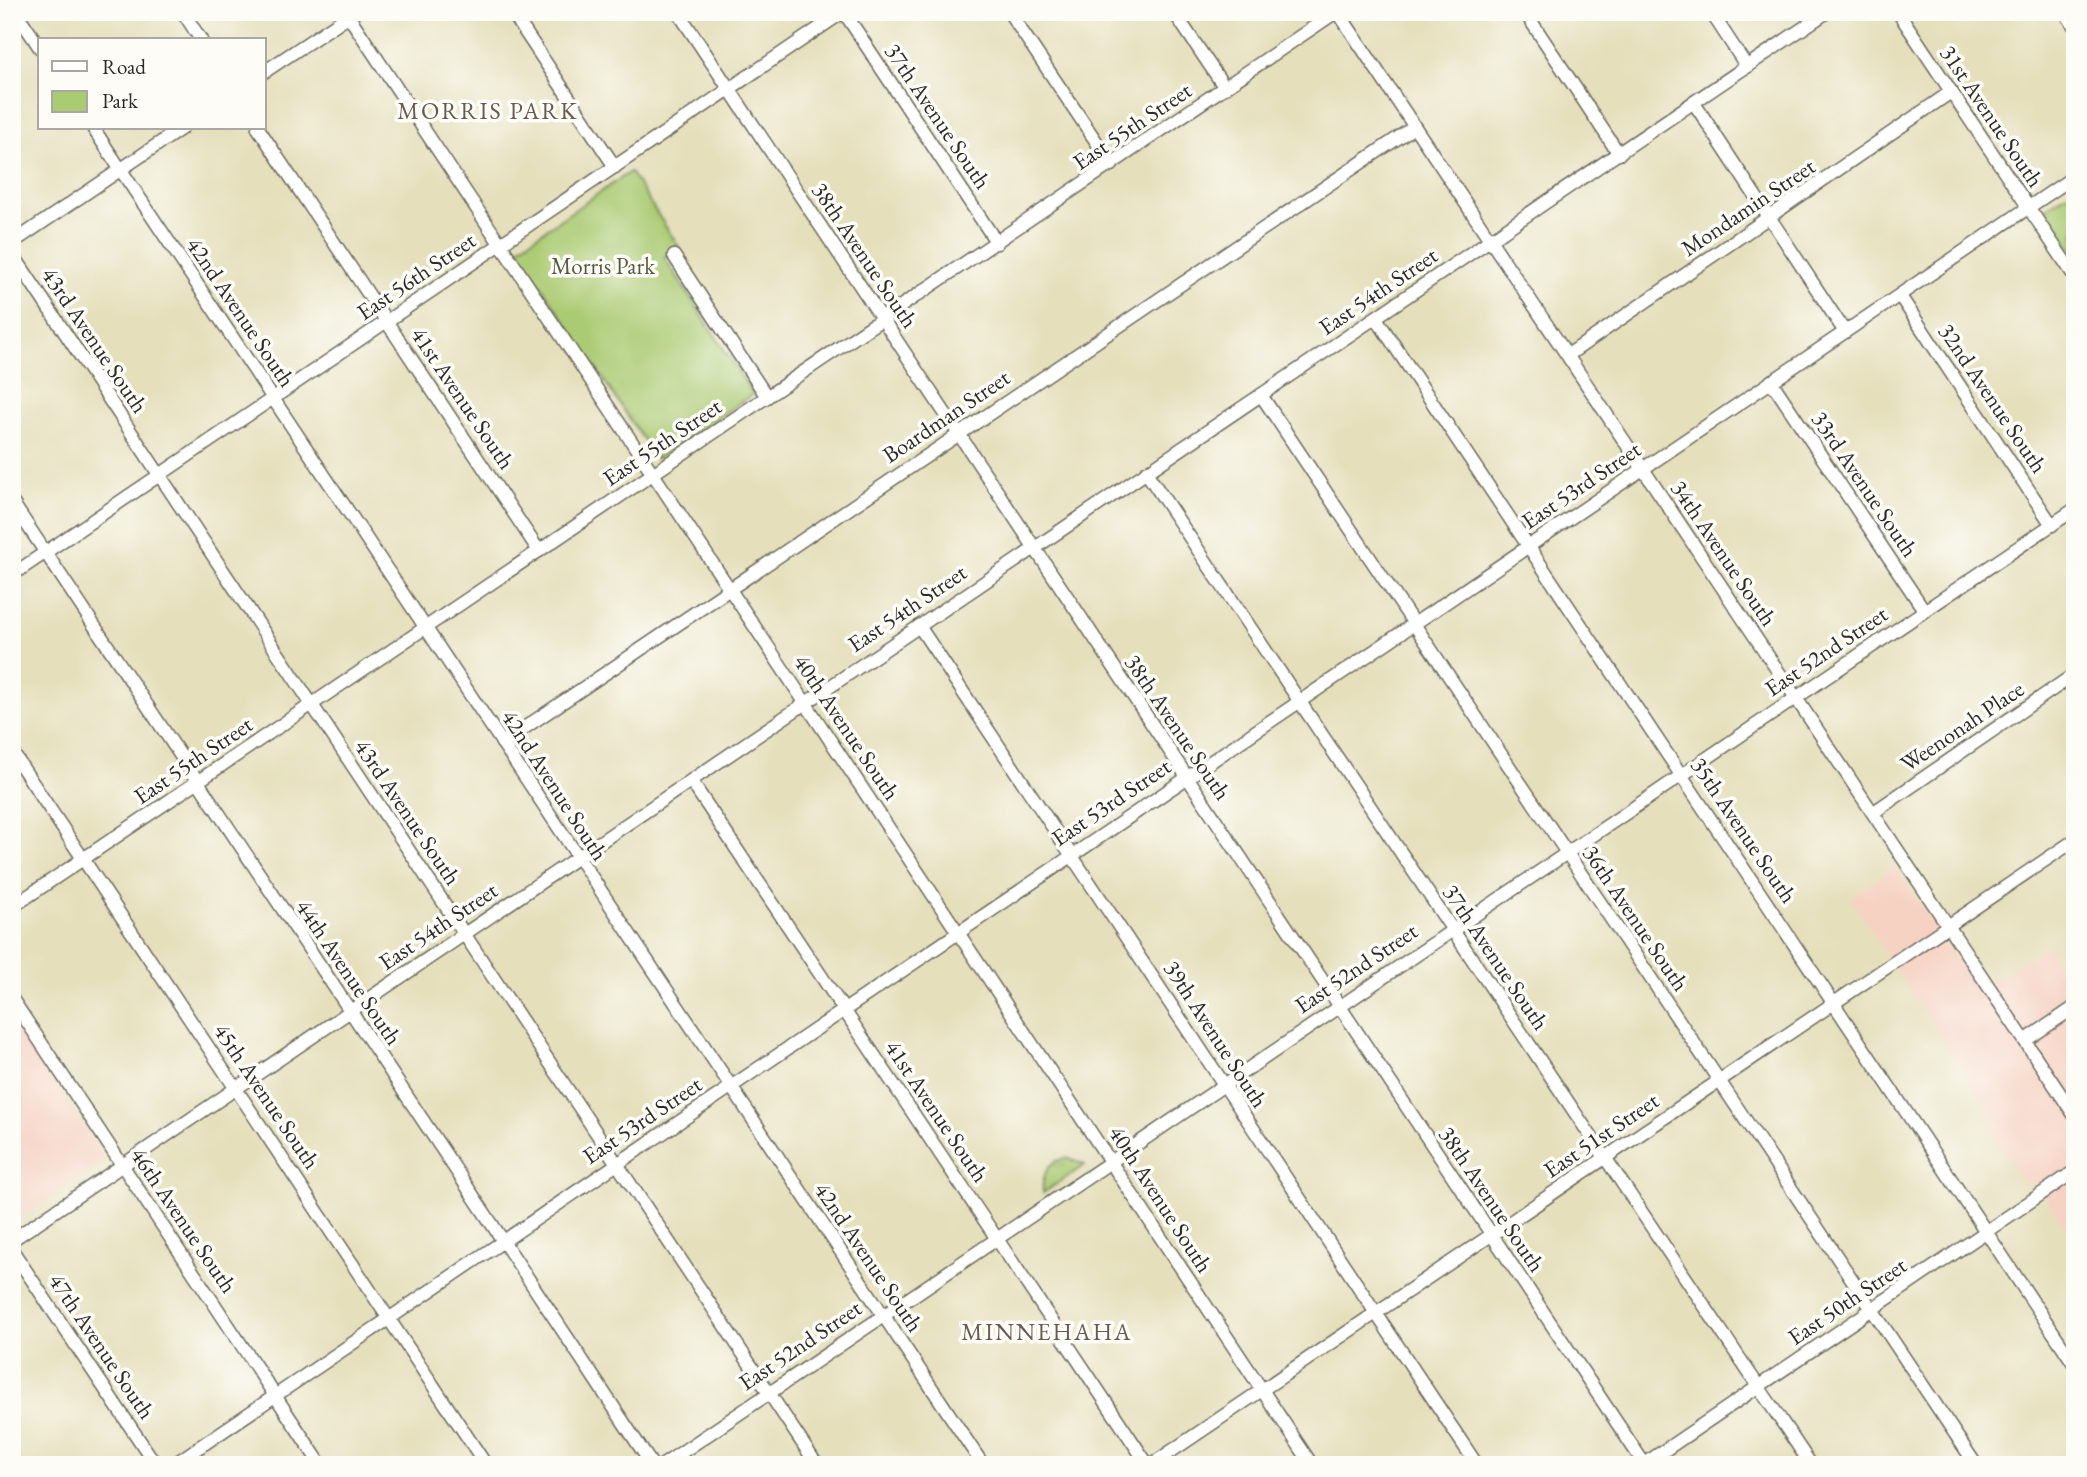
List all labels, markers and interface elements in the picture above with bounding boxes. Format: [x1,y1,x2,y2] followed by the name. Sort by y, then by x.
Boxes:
[878,37,998,195] street label: 37th Avenue South
[38,38,266,130] legend
[1933,39,2051,193] street label: 31st Avenue South
[102,53,146,80] text: Road
[1067,75,1198,177] street label: East 55th Street
[102,87,139,114] text: Park
[397,95,579,126] district label: MORRIS PARK
[1675,151,1821,263] street label: Mondamin Street
[805,176,925,334] street label: 38th Avenue South
[351,225,482,327] street label: East 56th Street
[180,231,302,393] street label: 42nd Avenue South
[1313,240,1444,342] street label: East 54th Street
[551,251,656,281] park label: Morris Park
[35,261,155,419] street label: 43rd Avenue South
[1932,317,2054,479] street label: 32nd Avenue South
[404,321,522,475] street label: 41st Avenue South
[877,362,1016,470] street label: Boardman Street
[597,391,728,493] street label: East 55th Street
[1805,405,1925,563] street label: 33rd Avenue South
[1516,434,1647,536] street label: East 53rd Street
[1664,474,1784,632] street label: 34th Avenue South
[842,557,973,659] street label: East 54th Street
[1759,598,1894,703] street label: East 52nd Street
[787,648,907,806] street label: 40th Avenue South
[1118,648,1238,806] street label: 38th Avenue South
[1894,674,2030,778] street label: Weenonah Place
[495,704,615,866] street label: 42nd Avenue South
[128,709,259,811] street label: East 55th Street
[348,733,468,891] street label: 43rd Avenue South
[1046,751,1177,853] street label: East 53rd Street
[1684,751,1804,909] street label: 35th Avenue South
[1576,839,1696,997] street label: 36th Avenue South
[373,875,504,977] street label: East 54th Street
[1436,878,1556,1036] street label: 37th Avenue South
[289,893,409,1051] street label: 44th Avenue South
[1289,915,1424,1020] street label: East 52nd Street
[1157,955,1275,1113] street label: 39th Avenue South
[207,1017,327,1175] street label: 45th Avenue South
[878,1034,996,1188] street label: 41st Avenue South
[577,1069,708,1171] street label: East 53rd Street
[1538,1085,1665,1185] street label: East 51st Street
[1102,1120,1220,1278] street label: 40th Avenue South
[1432,1120,1552,1278] street label: 38th Avenue South
[124,1141,244,1299] street label: 46th Avenue South
[808,1176,930,1338] street label: 42nd Avenue South
[1782,1250,1913,1352] street label: East 50th Street
[42,1267,162,1425] street label: 47th Avenue South
[733,1292,868,1397] street label: East 52nd Street
[961,1316,1133,1347] district label: MINNEHAHA

